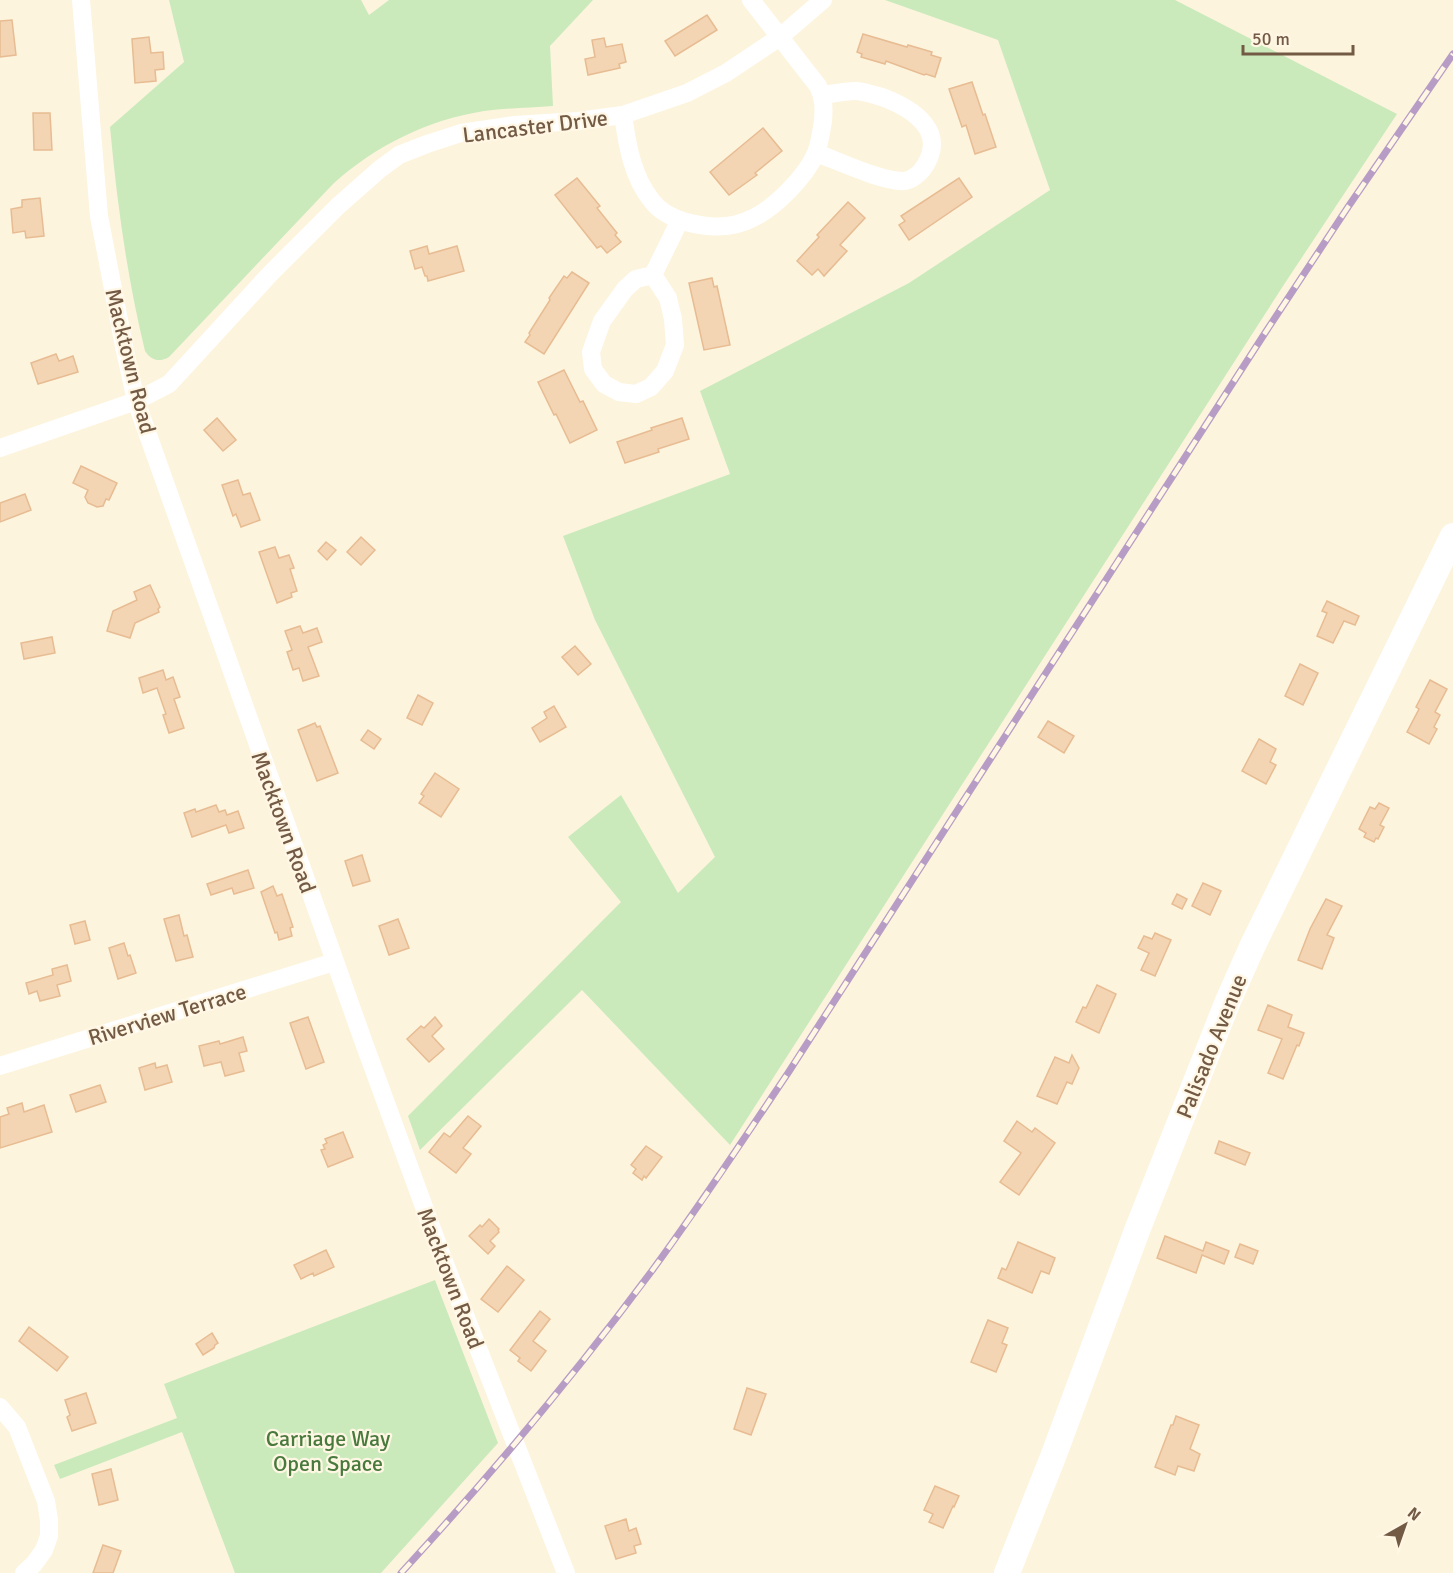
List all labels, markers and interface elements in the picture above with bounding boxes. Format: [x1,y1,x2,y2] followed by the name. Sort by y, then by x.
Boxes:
[1243,18,1352,56] scale bar
[1252,28,1290,50] text: 50 m
[461,104,609,149] street label: Lancaster Drive
[99,286,162,437] street label: Macktown Road
[245,748,322,897] street label: Macktown Road
[1170,970,1253,1122] street label: Palisado Avenue
[85,978,249,1051] street label: Riverview Terrace
[411,1204,490,1352] street label: Macktown Road
[266,1425,391,1477] park label: Carriage Way Open Space
[1375,1495,1435,1555] north arrow
[1403,1503,1425,1526] text: N

